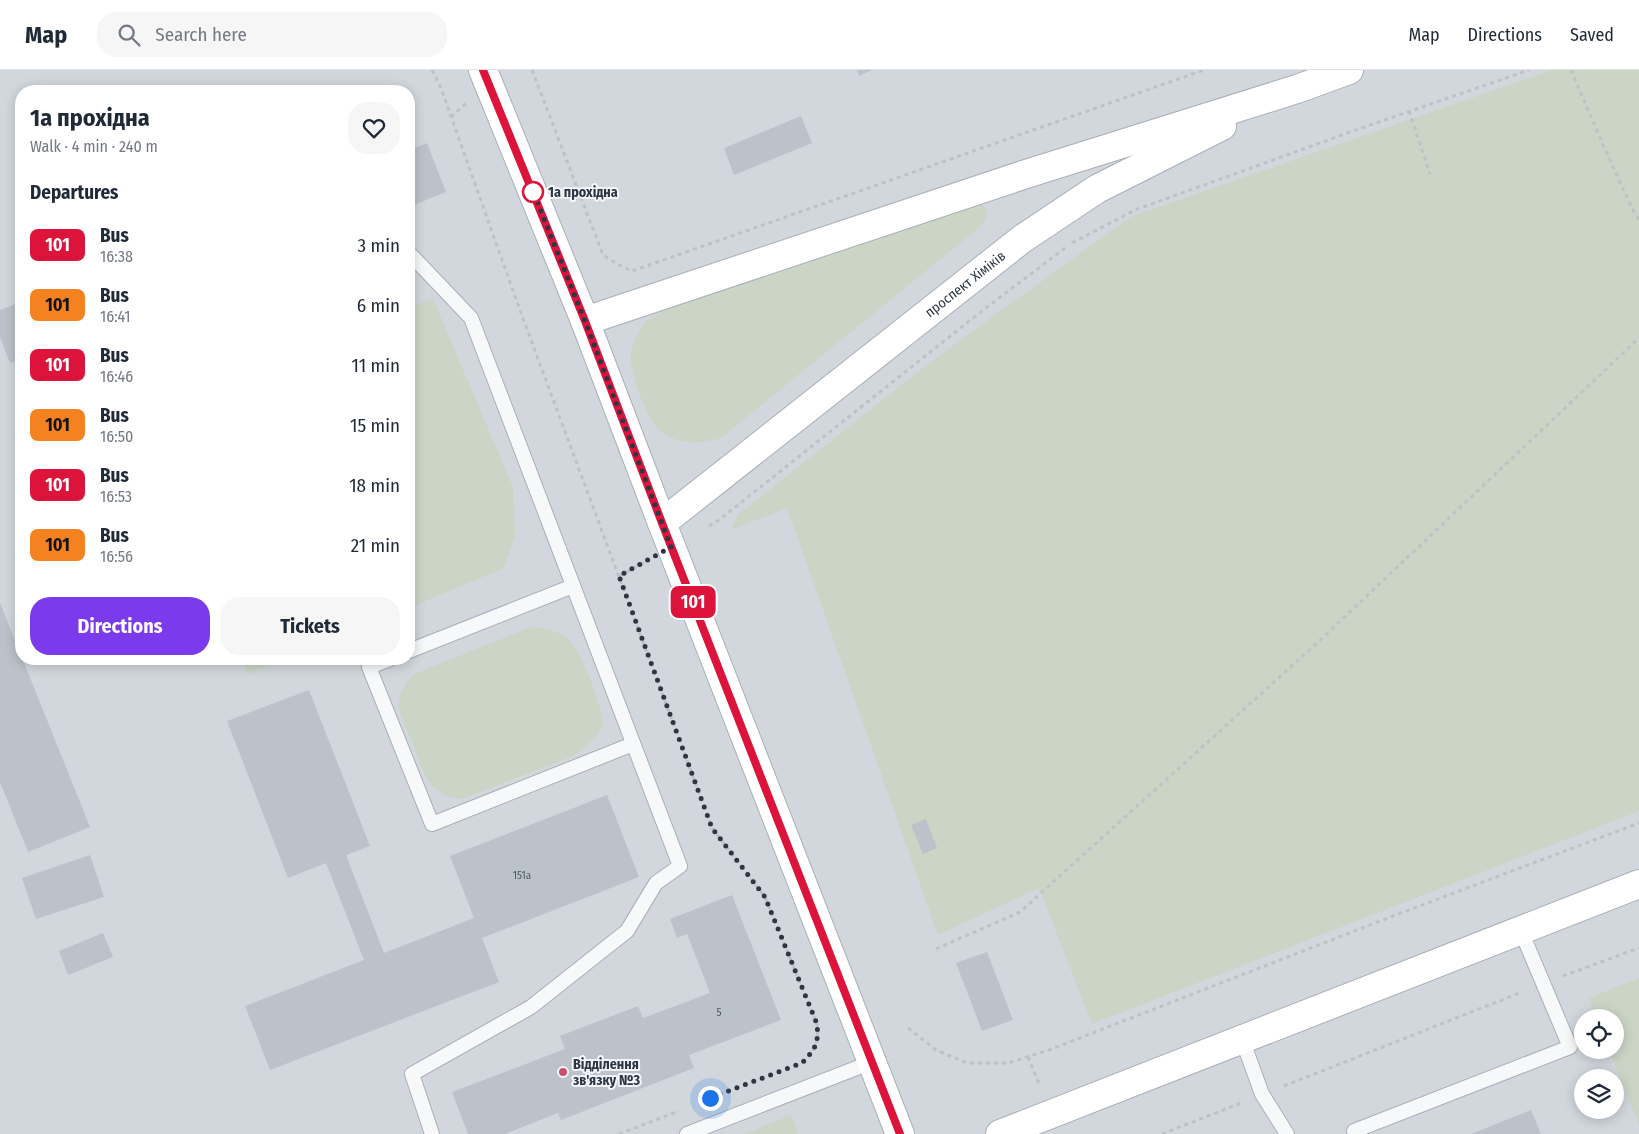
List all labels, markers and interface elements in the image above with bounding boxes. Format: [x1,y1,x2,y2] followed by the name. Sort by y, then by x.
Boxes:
[97,12,447,57] search box
[25,21,67,49] text: Map
[115,21,143,49] icon: search
[155,23,247,46] text: Search here
[1408,24,1440,46] text: Map
[1468,24,1542,46] text: Directions
[1570,24,1614,46] text: Saved
[348,102,400,154] button: heart
[30,104,150,132] text: 1а прохідна
[30,137,158,156] text: Walk · 4 min · 240 m
[30,181,118,204] text: Departures
[522,181,544,203] marker: 1а прохідна
[548,184,618,201] place label: 1а прохідна
[100,224,129,247] text: Bus
[45,234,70,256] text: 101
[358,234,400,257] text: 3 min
[100,247,133,266] text: 16:38
[921,247,1009,321] street label: проспект Хіміків
[100,284,129,307] text: Bus
[45,294,70,316] text: 101
[357,294,400,317] text: 6 min
[100,307,131,326] text: 16:41
[100,344,129,367] text: Bus
[45,354,70,376] text: 101
[352,354,400,377] text: 11 min
[100,367,133,386] text: 16:46
[100,404,129,427] text: Bus
[45,414,70,436] text: 101
[350,414,400,437] text: 15 min
[100,427,133,446] text: 16:50
[100,464,129,487] text: Bus
[45,474,70,496] text: 101
[349,474,400,497] text: 18 min
[100,487,132,506] text: 16:53
[100,524,129,547] text: Bus
[45,534,70,556] text: 101
[351,534,400,557] text: 21 min
[100,547,133,566] text: 16:56
[664,586,722,618] line badge: 101
[681,591,705,613] text: 101
[30,597,210,655] button: Directions
[220,597,400,655] button: Tickets
[513,869,531,882] house number: 151а
[716,1006,722,1019] house number: 5
[1574,1009,1624,1119] map controls
[1574,1009,1624,1059] button: locate
[573,1056,640,1089] place label: Відділення зв'язку №3
[557,1066,569,1078] marker: Відділення зв'язку №3
[1574,1069,1624,1119] button: layers
[698,1086,723,1111] your location

